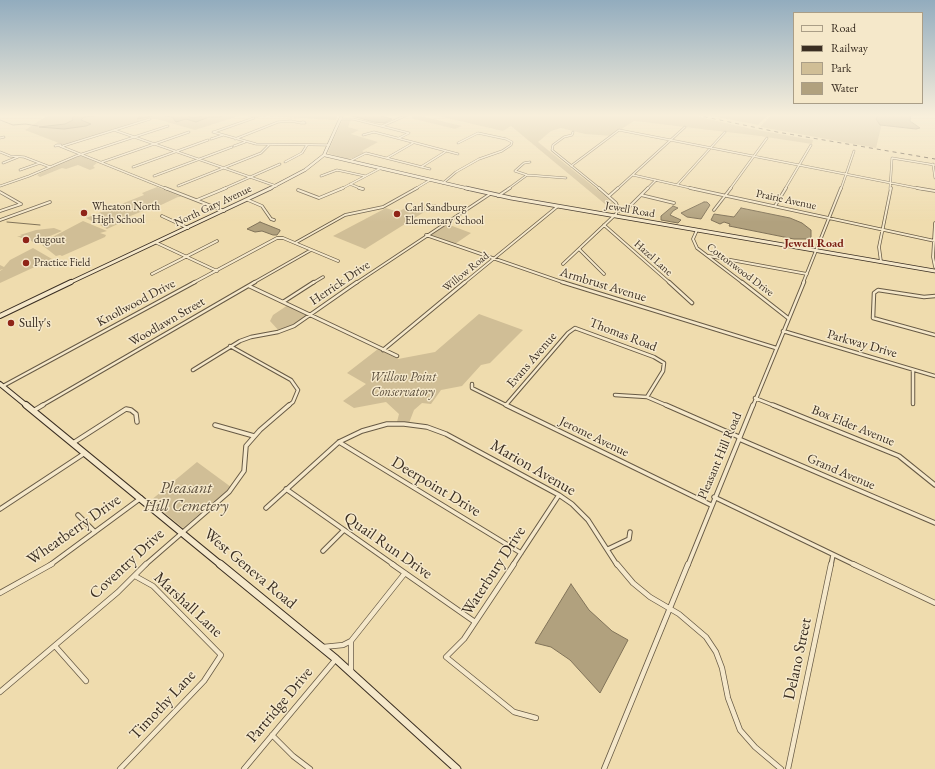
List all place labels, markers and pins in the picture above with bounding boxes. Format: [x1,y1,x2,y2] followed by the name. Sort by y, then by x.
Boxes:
[92,200,160,226] place label: Wheaton North High School
[405,201,484,227] place label: Carl Sandburg Elementary School
[79,208,89,218] marker: Wheaton North High School
[392,209,402,219] marker: Carl Sandburg Elementary School
[34,233,65,247] place label: dugout
[21,235,31,245] marker: dugout
[34,256,90,270] place label: Practice Field
[21,258,31,268] marker: Practice Field
[19,315,51,331] place label: Sully's
[6,318,16,328] marker: Sully's

